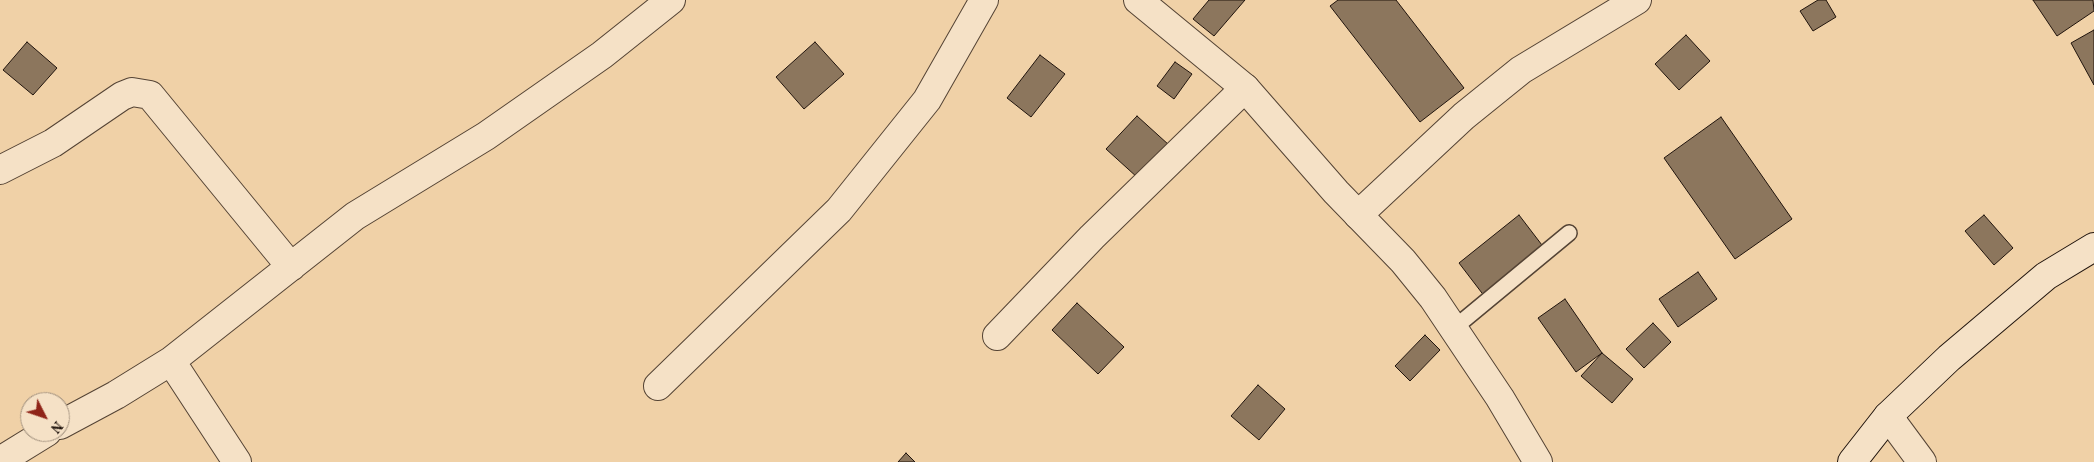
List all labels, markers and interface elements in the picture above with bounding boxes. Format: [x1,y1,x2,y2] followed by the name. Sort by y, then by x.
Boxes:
[20,392,70,442] north arrow
[45,416,66,437] text: N

